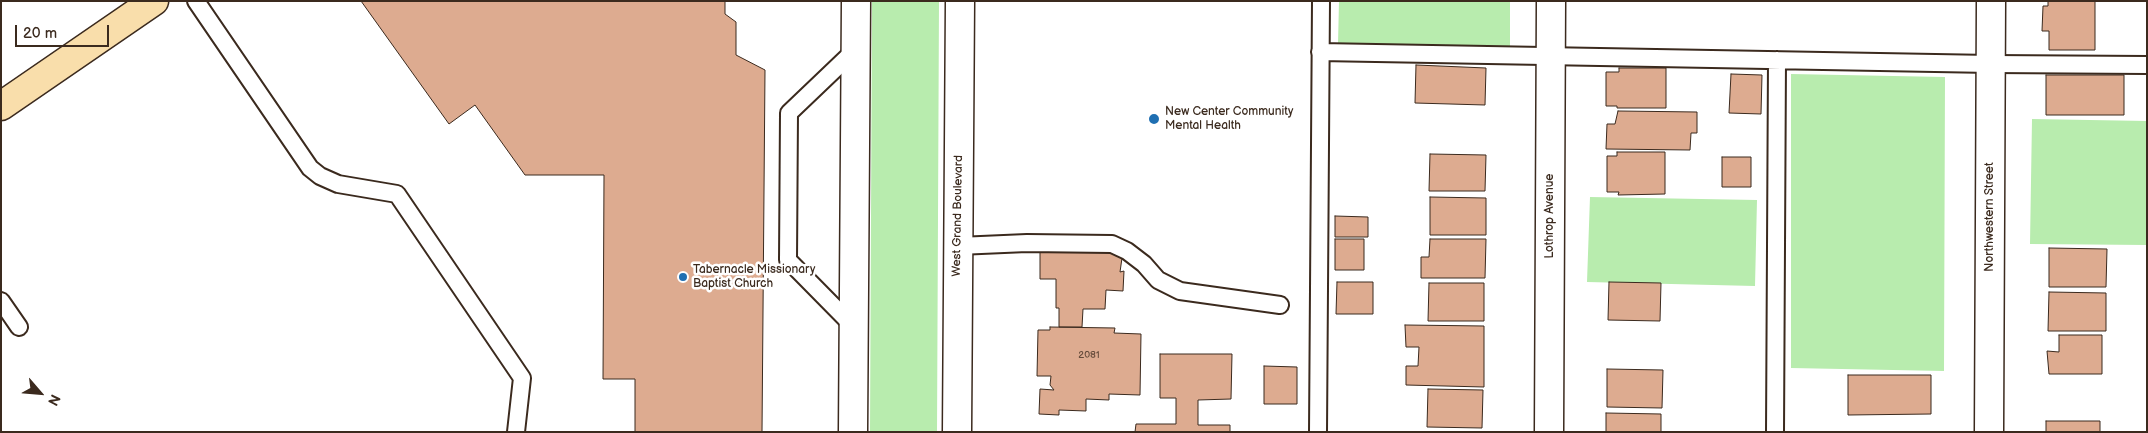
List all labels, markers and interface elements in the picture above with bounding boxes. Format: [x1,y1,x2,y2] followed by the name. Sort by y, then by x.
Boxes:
[18,15,111,47] scale bar
[23,24,57,43] text: 20 m
[1165,105,1293,133] place label: New Center Community Mental Health
[1147,112,1161,126] marker: New Center Community Mental Health
[950,155,966,277] street label: West Grand Boulevard
[1983,162,1997,272] street label: Northwestern Street
[1543,174,1557,258] street label: Lothrop Avenue
[693,263,815,291] place label: Tabernacle Missionary Baptist Church
[677,271,689,283] marker: Tabernacle Missionary Baptist Church
[1078,349,1100,361] house number: 2081
[15,368,65,418] north arrow
[44,391,64,409] text: N

